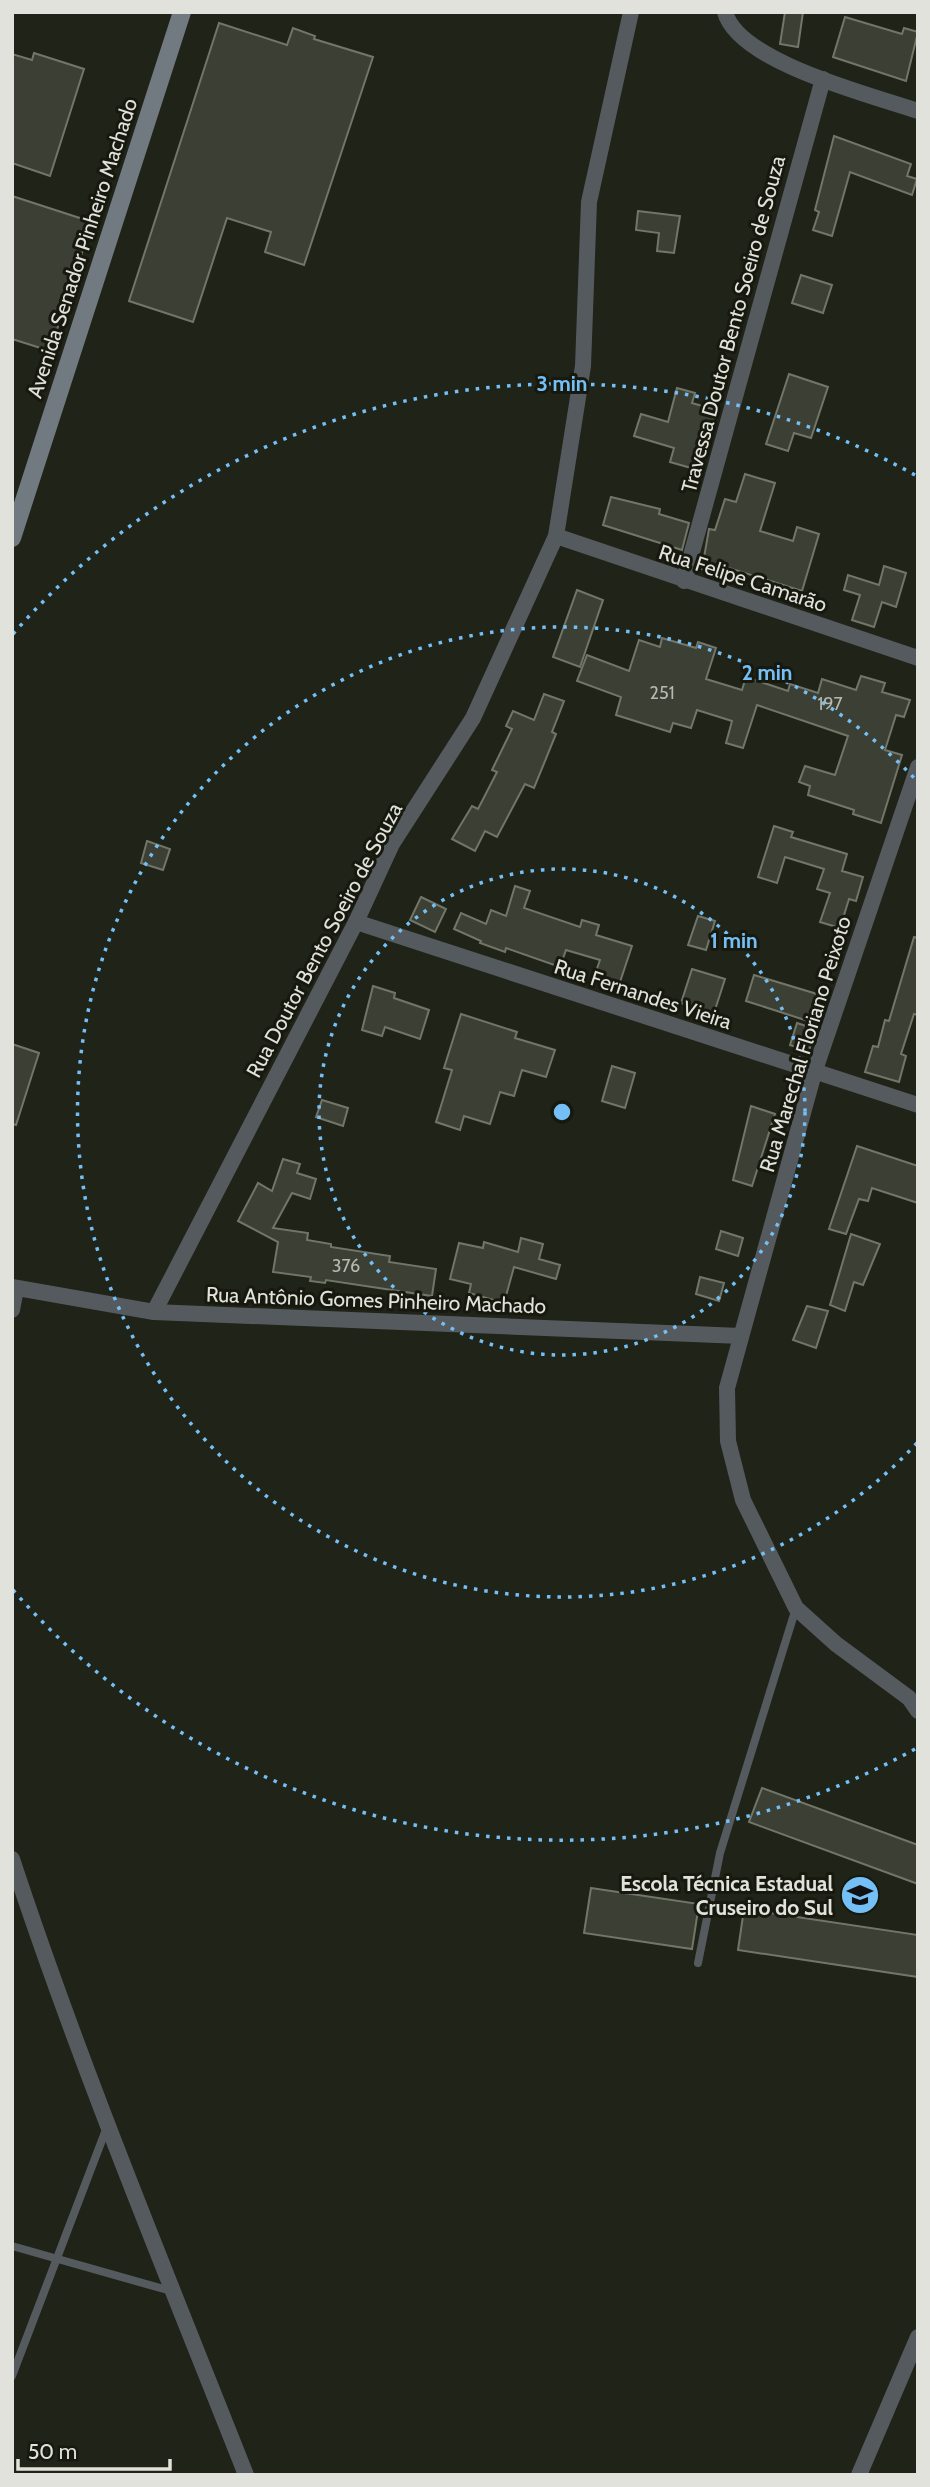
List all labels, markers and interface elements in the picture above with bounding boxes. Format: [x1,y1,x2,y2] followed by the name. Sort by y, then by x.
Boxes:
[22,95,142,401] street label: Avenida Senador Pinheiro Machado
[676,153,790,495] street label: Travessa Doutor Bento Soeiro de Souza
[537,371,587,396] text: 3 min
[656,539,830,617] street label: Rua Felipe Camarão
[742,660,792,685] text: 2 min
[649,682,675,704] house number: 251
[817,693,843,715] house number: 197
[241,798,407,1082] street label: Rua Doutor Bento Soeiro de Souza
[754,913,856,1175] street label: Rua Marechal Floriano Peixoto
[710,928,758,953] text: 1 min
[551,954,735,1034] street label: Rua Fernandes Vieira
[550,1100,574,1124] centre of rings
[332,1255,360,1277] house number: 376
[205,1282,547,1318] street label: Rua Antônio Gomes Pinheiro Machado
[620,1871,833,1920] place label: Escola Técnica Estadual Cruseiro do Sul
[839,1874,881,1916] school or university icon: Escola Técnica Estadual Cruseiro do Sul
[18,2428,170,2472] scale bar
[28,2439,77,2464] text: 50 m

